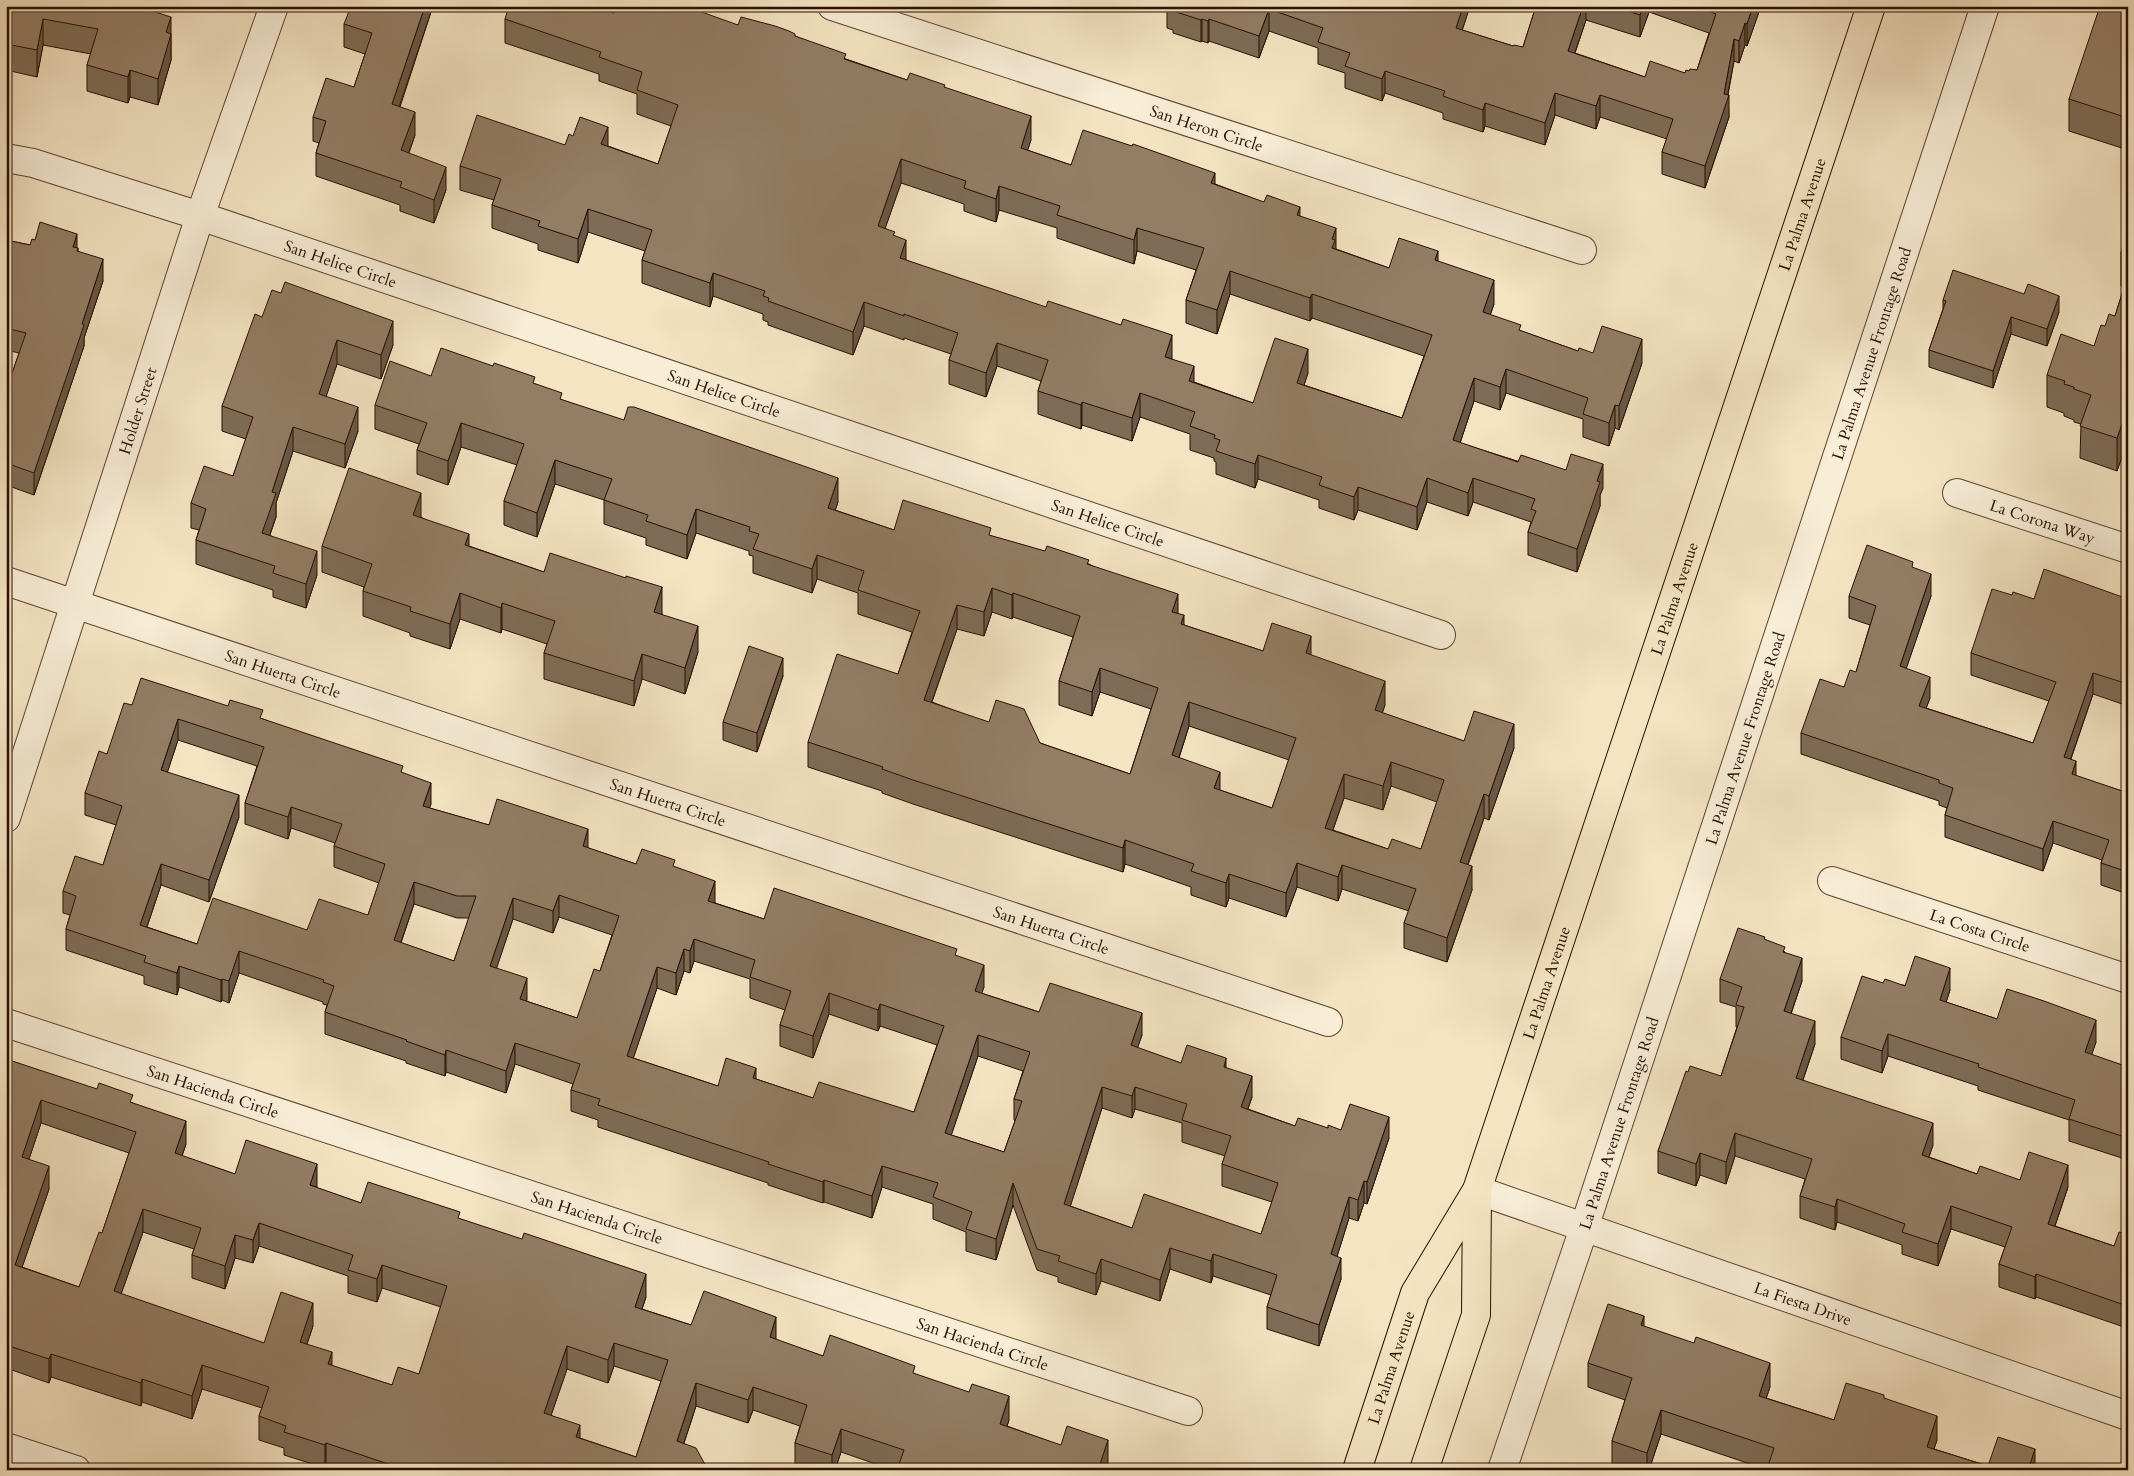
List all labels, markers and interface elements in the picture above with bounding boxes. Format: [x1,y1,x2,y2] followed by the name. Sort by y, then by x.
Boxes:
[1147,100,1266,158] street label: San Heron Circle
[1774,155,1832,274] street label: La Palma Avenue
[281,235,399,294] street label: San Helice Circle
[1827,244,1917,463] street label: La Palma Avenue Frontage Road
[114,364,163,457] street label: Holder Street
[665,365,783,423] street label: San Helice Circle
[1048,494,1167,553] street label: San Helice Circle
[1987,494,2098,550] street label: La Corona Way
[1646,539,1704,658] street label: La Palma Avenue
[1700,629,1791,848] street label: La Palma Avenue Frontage Road
[222,645,344,704] street label: San Huerta Circle
[607,773,729,832] street label: San Huerta Circle
[990,901,1112,960] street label: San Huerta Circle
[1927,904,2033,958] street label: La Costa Circle
[1518,924,1576,1042] street label: La Palma Avenue
[1574,1014,1665,1233] street label: La Palma Avenue Frontage Road
[144,1060,282,1124] street label: San Hacienda Circle
[528,1186,666,1250] street label: San Hacienda Circle
[1751,1277,1854,1331] street label: La Fiesta Drive
[1363,1308,1420,1427] street label: La Palma Avenue
[914,1313,1051,1376] street label: San Hacienda Circle

